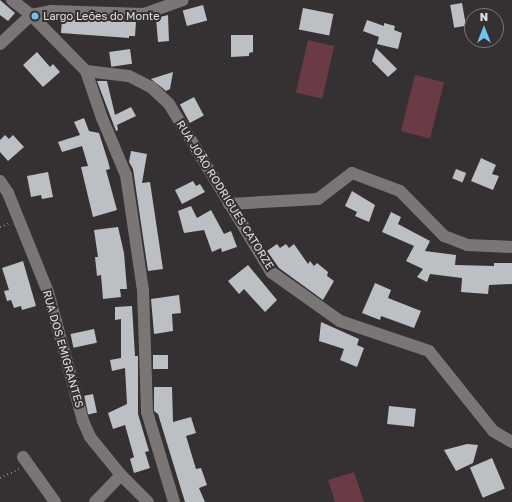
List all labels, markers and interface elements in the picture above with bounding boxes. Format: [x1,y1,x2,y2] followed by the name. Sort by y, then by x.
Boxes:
[464,8,504,48] north arrow
[43,9,160,23] place label: Largo Leões do Monte
[480,10,488,23] text: N
[30,11,40,21] marker: Largo Leões do Monte
[174,118,276,272] street label: RUA JOÃO RODRIGUES CATORZE
[40,289,86,409] street label: RUA DOS EMIGRANTES

